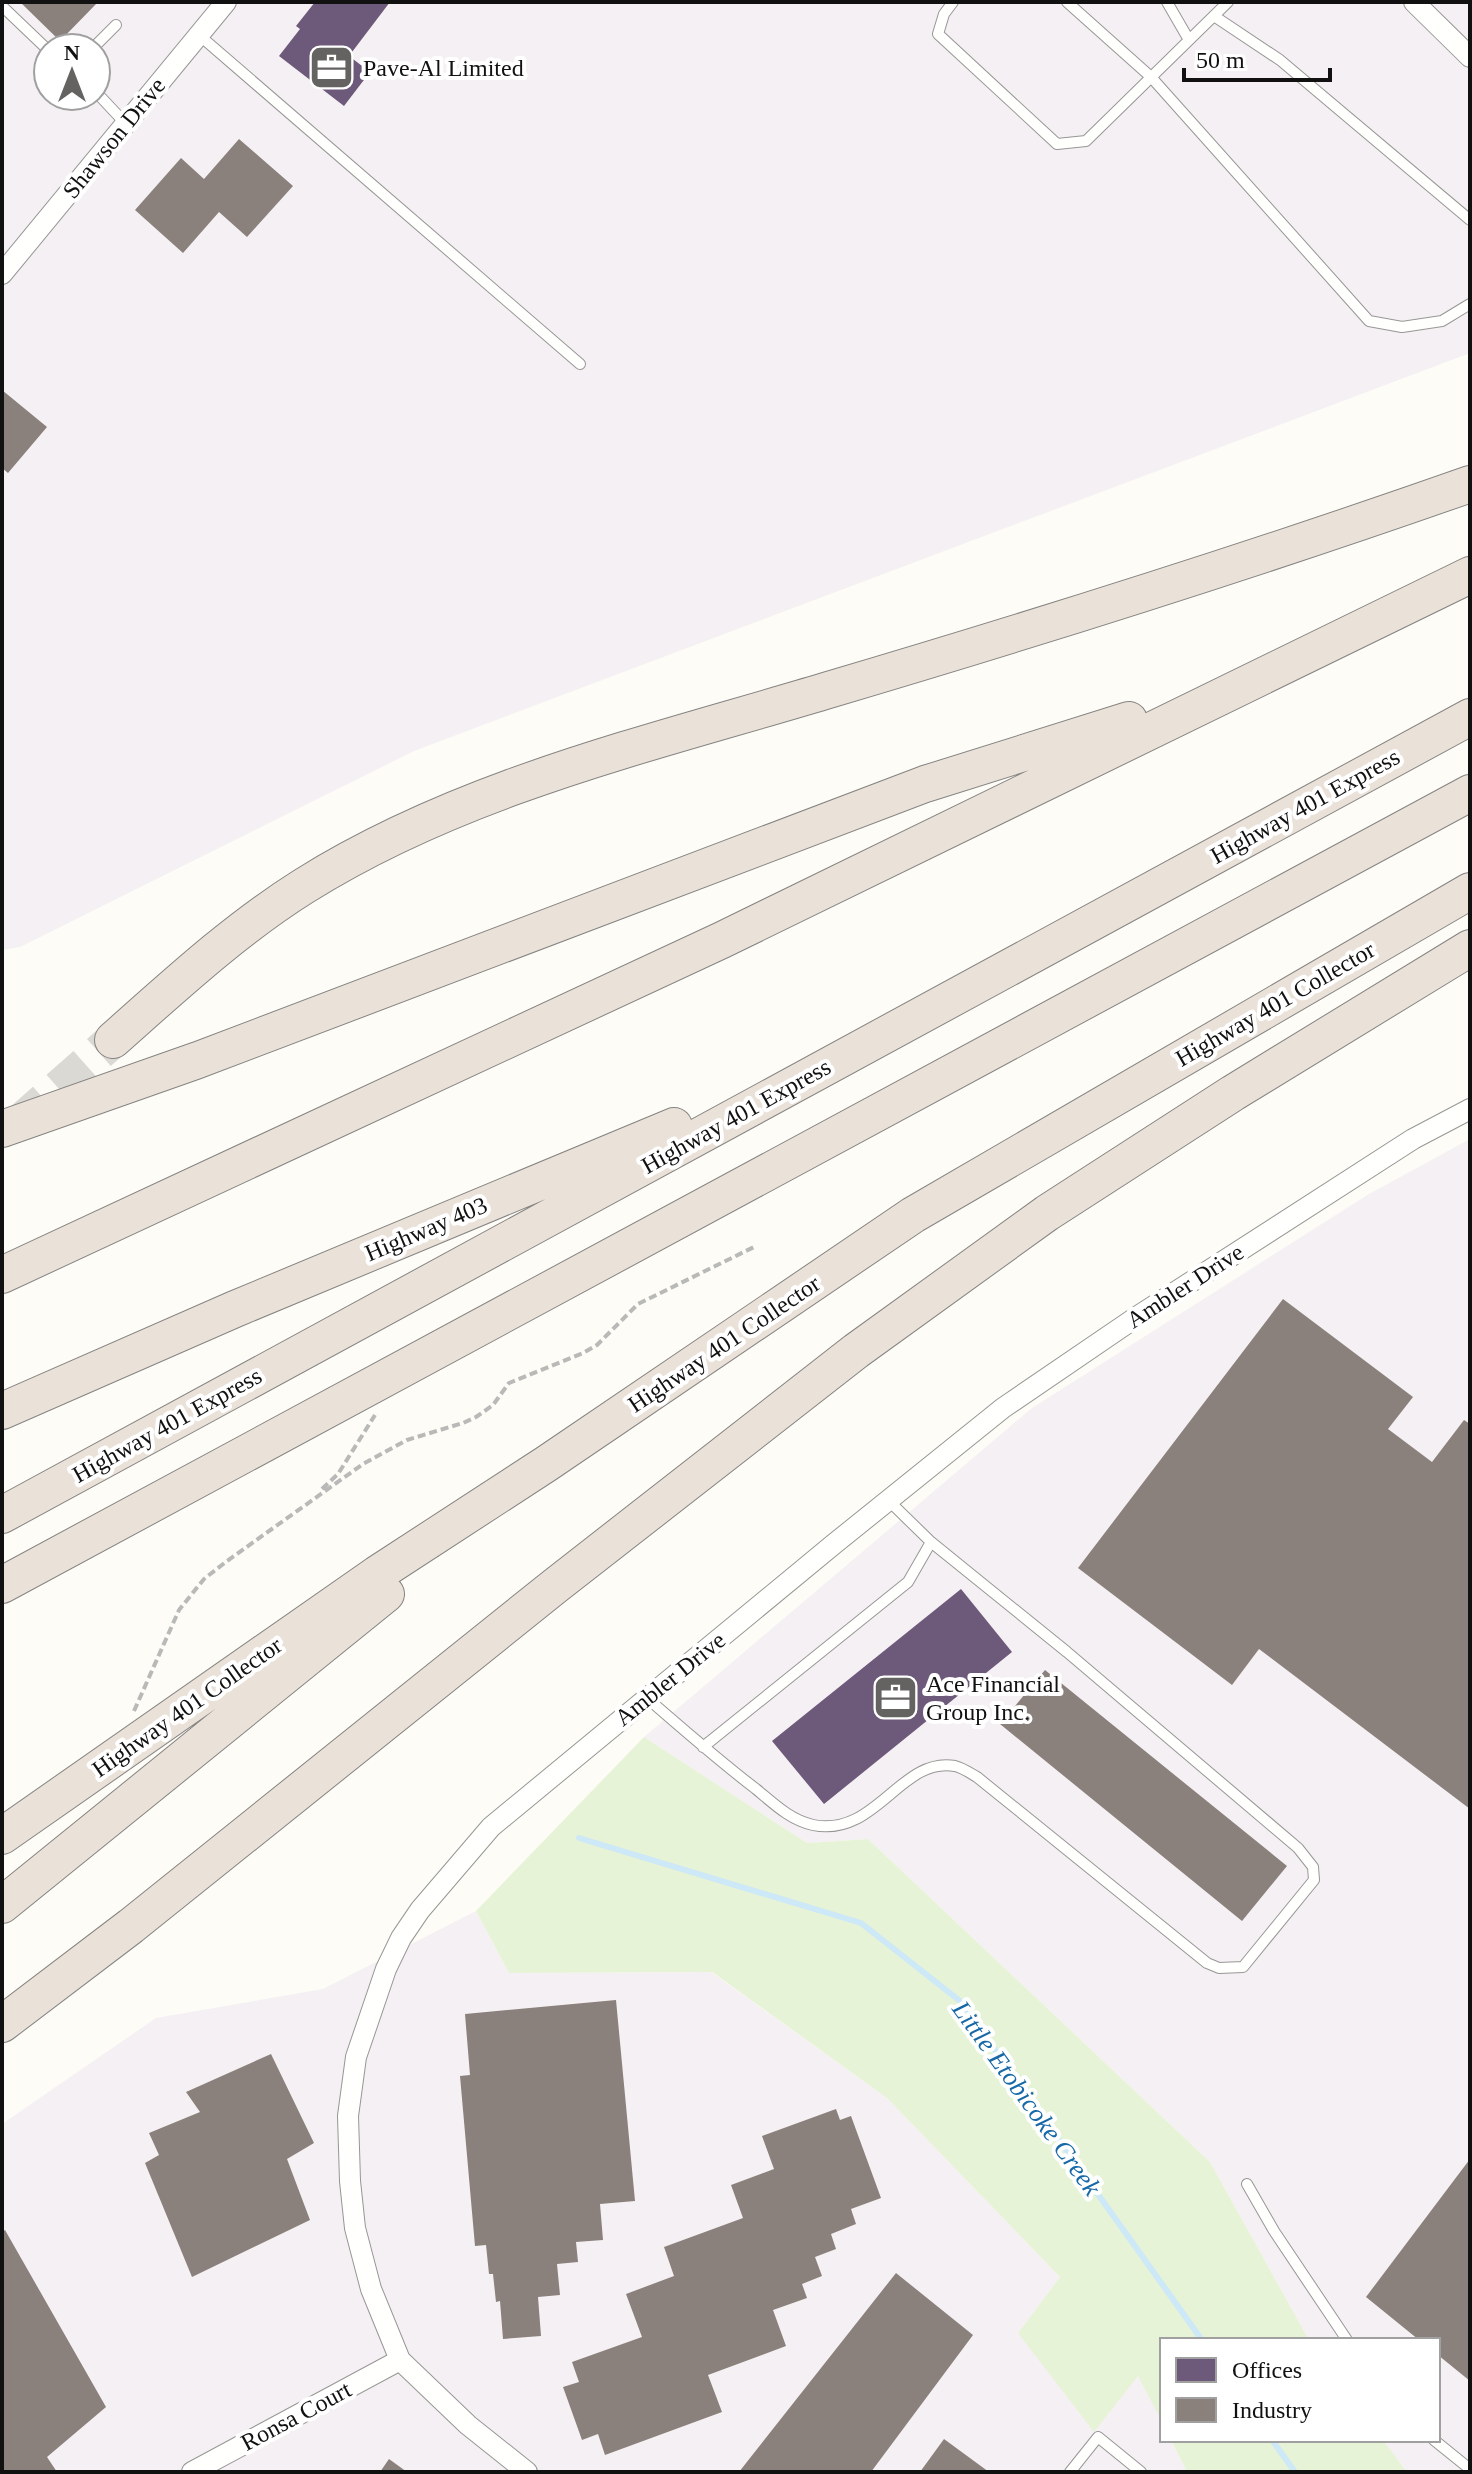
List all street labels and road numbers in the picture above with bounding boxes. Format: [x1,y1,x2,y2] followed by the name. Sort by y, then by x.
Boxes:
[58,73,170,203] street label: Shawson Drive
[1206,743,1404,869] street label: Highway 401 Express
[1171,936,1379,1072] street label: Highway 401 Collector
[637,1053,835,1179] street label: Highway 401 Express
[361,1192,491,1266] street label: Highway 403
[1122,1239,1248,1333] street label: Ambler Drive
[623,1270,825,1418] street label: Highway 401 Collector
[68,1362,266,1488] street label: Highway 401 Express
[610,1627,730,1731] street label: Ambler Drive
[87,1632,287,1782] street label: Highway 401 Collector
[237,2376,356,2456] street label: Ronsa Court

